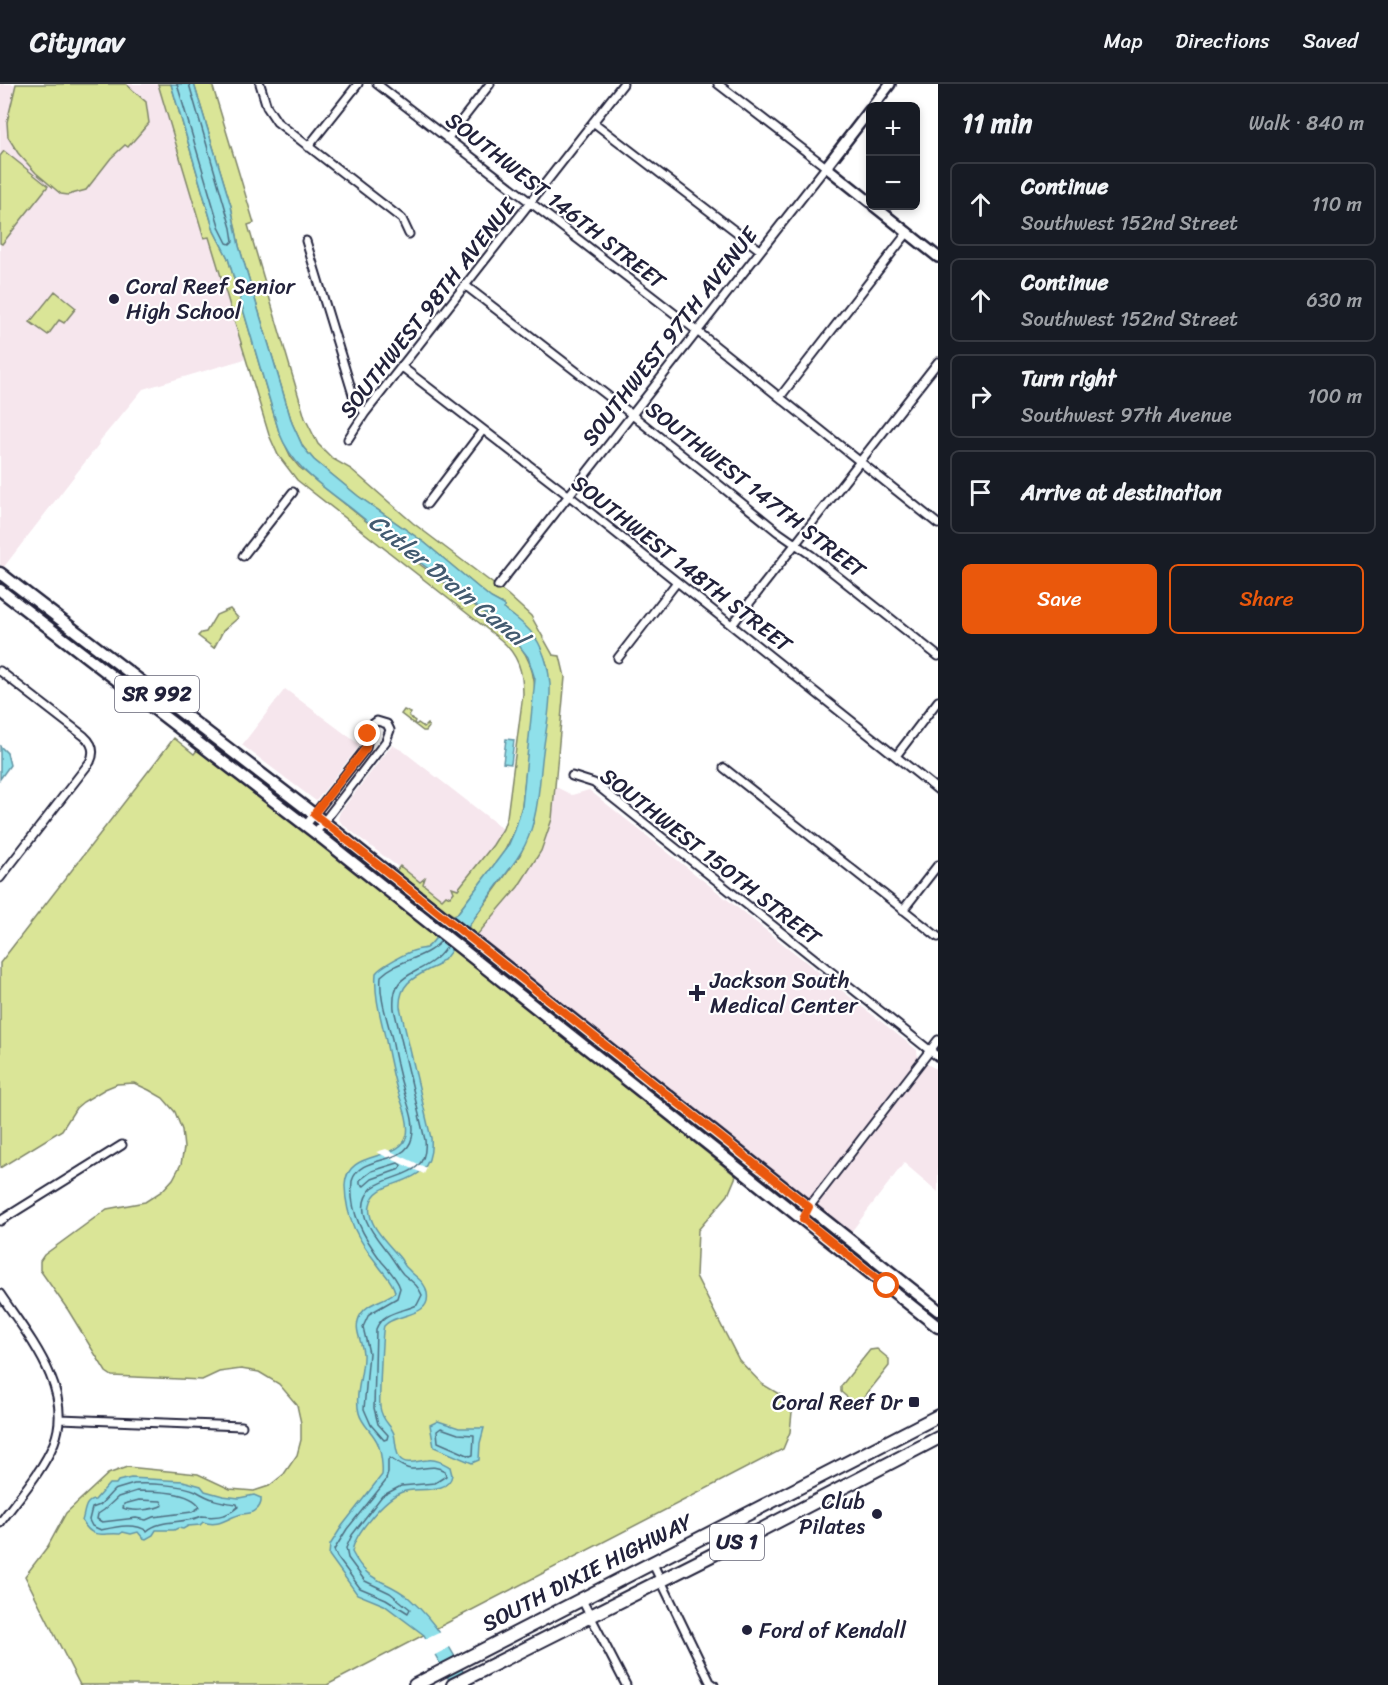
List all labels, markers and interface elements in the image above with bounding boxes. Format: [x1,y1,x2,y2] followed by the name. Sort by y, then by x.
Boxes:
[30,17,124,66] text: Citynav
[1104,22,1142,60] text: Map
[1175,22,1270,60] text: Directions
[1303,22,1358,60] text: Saved
[962,100,1032,146] text: 11 min
[437,102,675,300] street label: SOUTHWEST 146TH STREET
[866,102,920,210] map controls
[866,102,920,156] button: +
[1249,106,1364,141] text: Walk · 840 m
[866,156,920,210] button: −
[1021,167,1109,206] text: Continue
[1312,187,1362,222] text: 110 m
[329,188,527,427] street label: SOUTHWEST 98TH AVENUE
[964,188,997,221] icon: ahead
[1021,206,1238,241] text: Southwest 152nd Street
[571,216,769,455] street label: SOUTHWEST 97TH AVENUE
[1021,263,1109,302] text: Continue
[126,267,297,331] place label: Coral Reef Senior High School
[1306,283,1362,318] text: 630 m
[964,284,997,317] icon: ahead
[107,292,121,306] marker: Coral Reef Senior High School
[1021,302,1238,337] text: Southwest 152nd Street
[1021,359,1116,398] text: Turn right
[1308,379,1362,414] text: 100 m
[964,380,997,413] icon: right
[637,391,875,589] street label: SOUTHWEST 147TH STREET
[1021,398,1232,433] text: Southwest 97th Avenue
[563,464,802,663] street label: SOUTHWEST 148TH STREET
[1021,473,1222,512] text: Arrive at destination
[964,476,997,509] icon: arrive
[359,502,541,661] water label: Cutler Drain Canal
[962,564,1157,634] button: Save
[1169,564,1364,634] button: Share
[115,676,199,712] road number: SR 992
[354,720,380,746] route end
[591,757,831,956] street label: SOUTHWEST 150TH STREET
[709,961,859,1025] place label: Jackson South Medical Center
[688,984,706,1002] marker: Jackson South Medical Center
[873,1272,899,1298] route start
[772,1383,904,1422] place label: Coral Reef Dr
[907,1395,921,1409] marker: Coral Reef Dr
[799,1482,865,1546] place label: Club Pilates
[475,1502,701,1643] street label: SOUTH DIXIE HIGHWAY
[870,1507,884,1521] marker: Club Pilates
[710,1524,764,1560] road number: US 1
[759,1611,907,1650] place label: Ford of Kendall
[740,1623,754,1637] marker: Ford of Kendall

